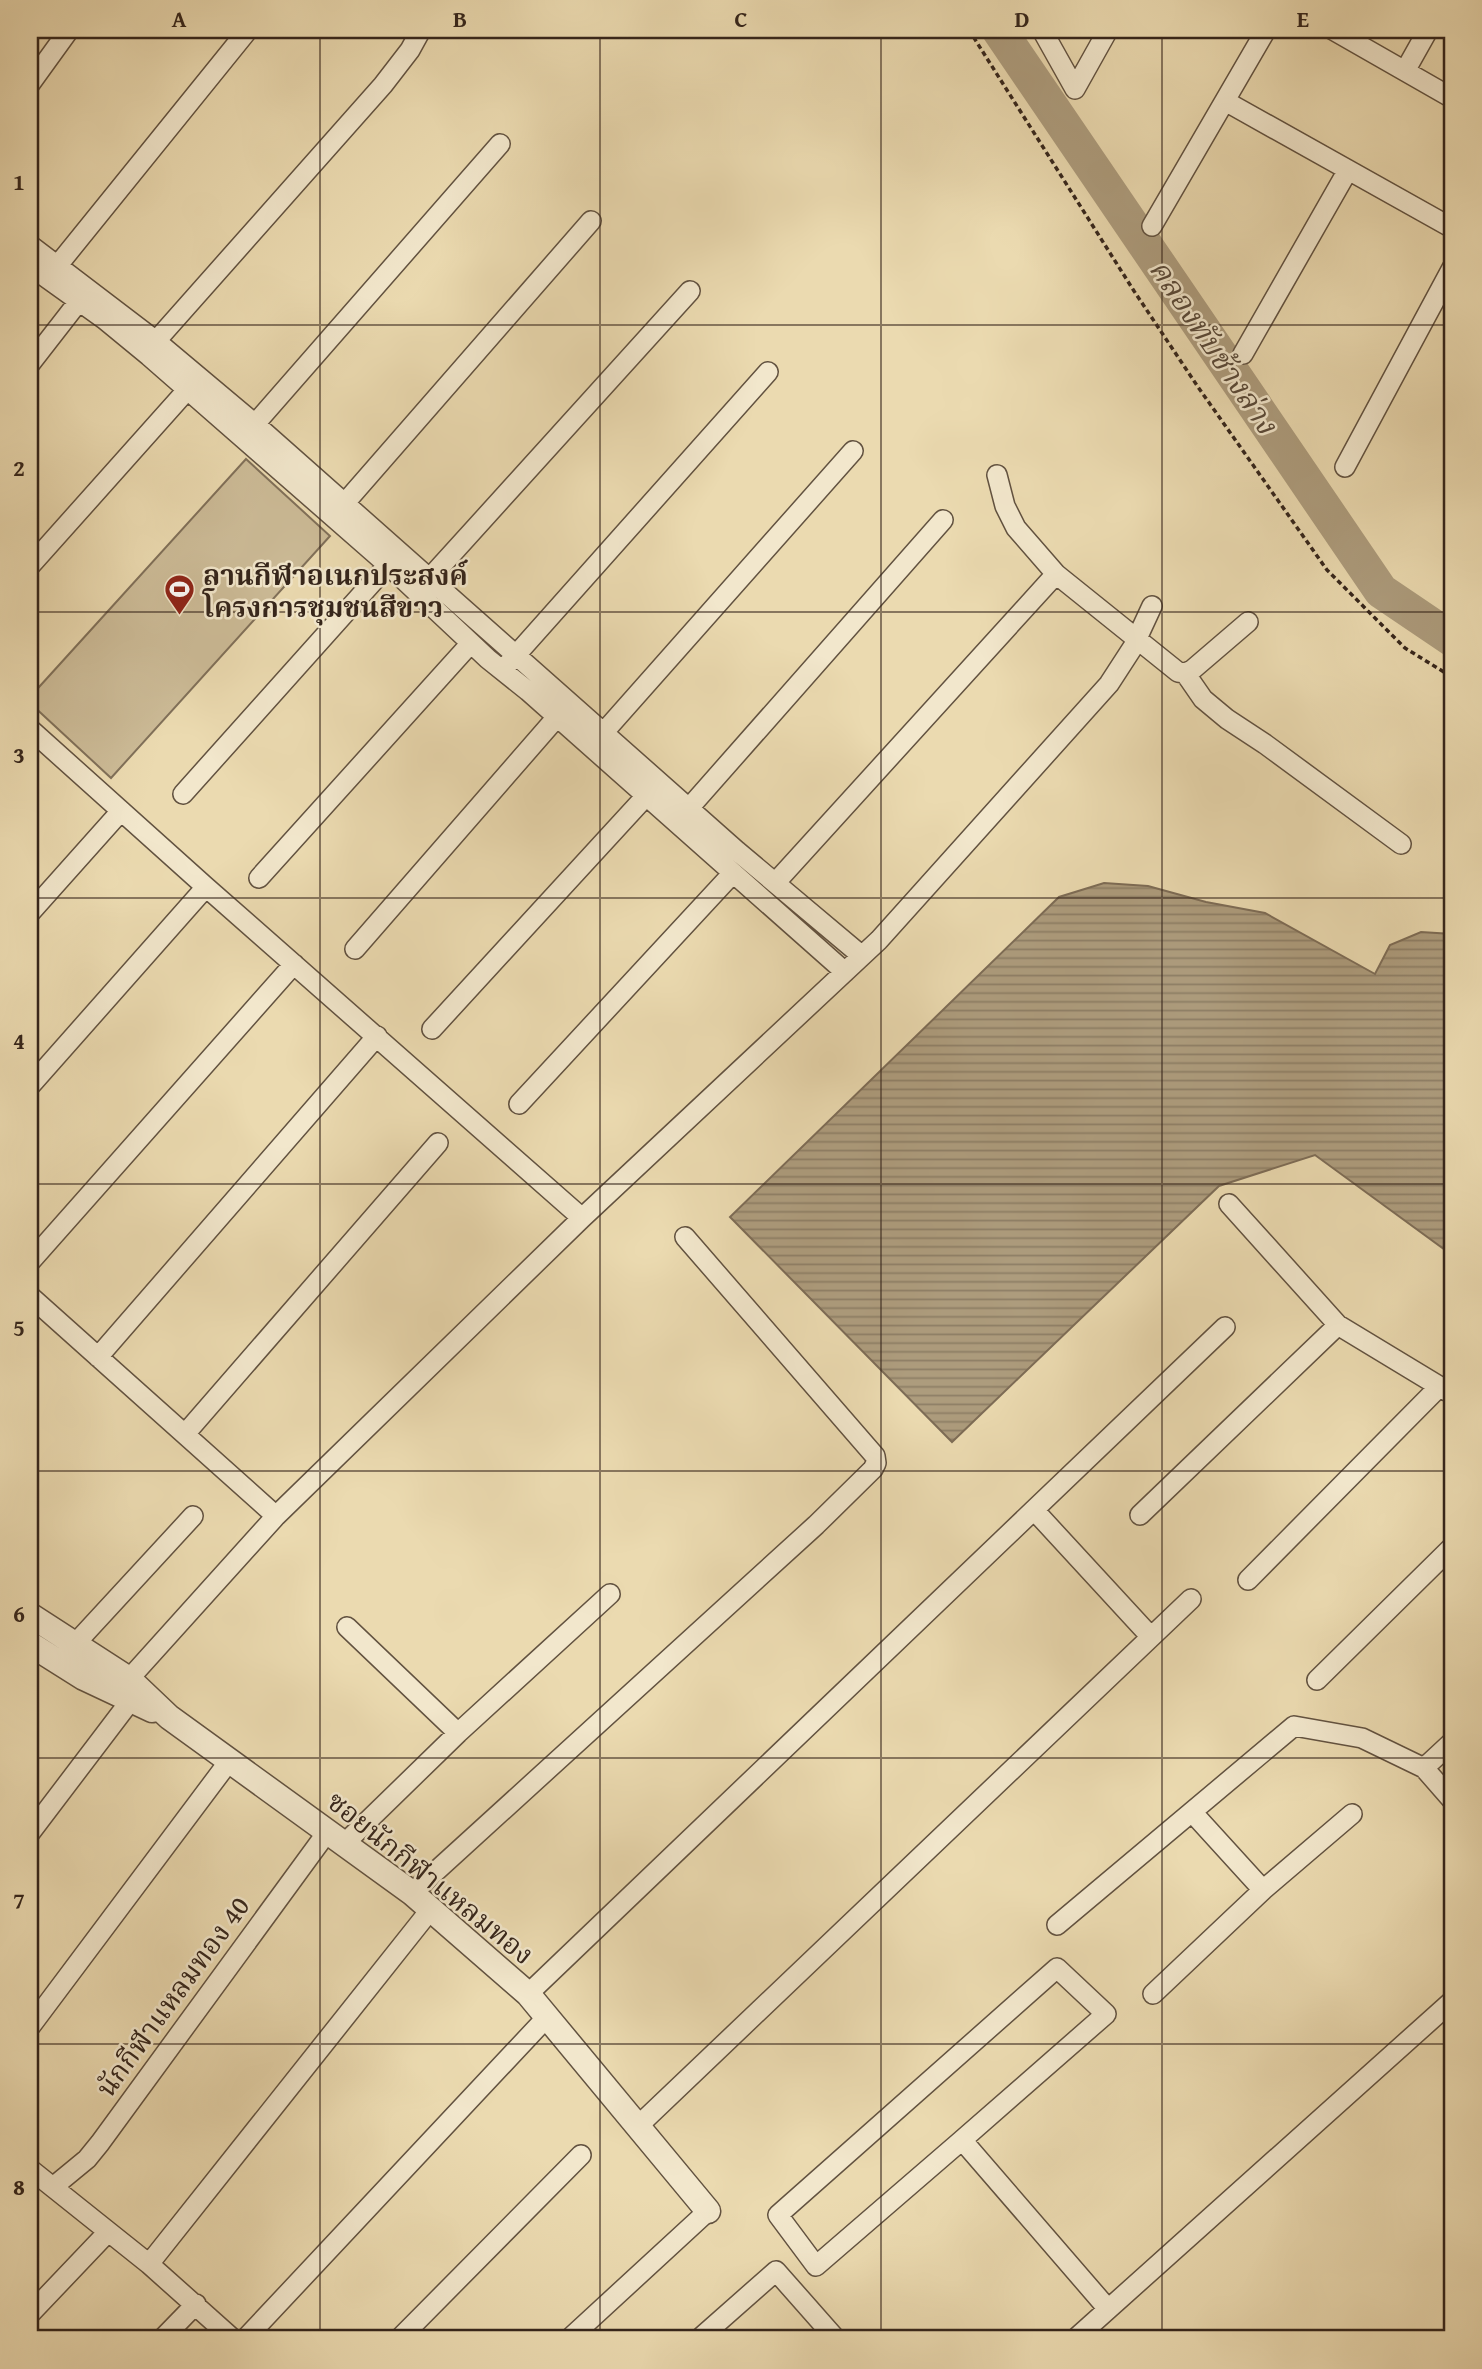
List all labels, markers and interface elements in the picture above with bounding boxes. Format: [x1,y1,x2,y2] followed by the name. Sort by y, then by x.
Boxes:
[172,2,187,35] text: A
[453,2,467,35] text: B
[734,2,748,35] text: C
[1015,2,1030,35] text: D
[1297,2,1309,35] text: E
[13,165,25,198] text: 1
[1139,250,1289,443] water label: คลองทับช้างล่าง
[13,451,25,484] text: 2
[202,554,469,627] place label: ลานกีฬาอเนกประสงค์ โครงการชุมชนสีขาว
[163,573,197,617] sports icon: ลานกีฬาอเนกประสงค์ โครงการชุมชนสีขาว
[13,738,25,771] text: 3
[13,1024,25,1057] text: 4
[13,1311,25,1344] text: 5
[13,1597,25,1630] text: 6
[319,1780,543,1974] street label: ซอยนักกีฬาแหลมทอง
[13,1884,25,1917] text: 7
[85,1887,259,2105] street label: นักกีฬาแหลมทอง 40
[13,2170,25,2203] text: 8

